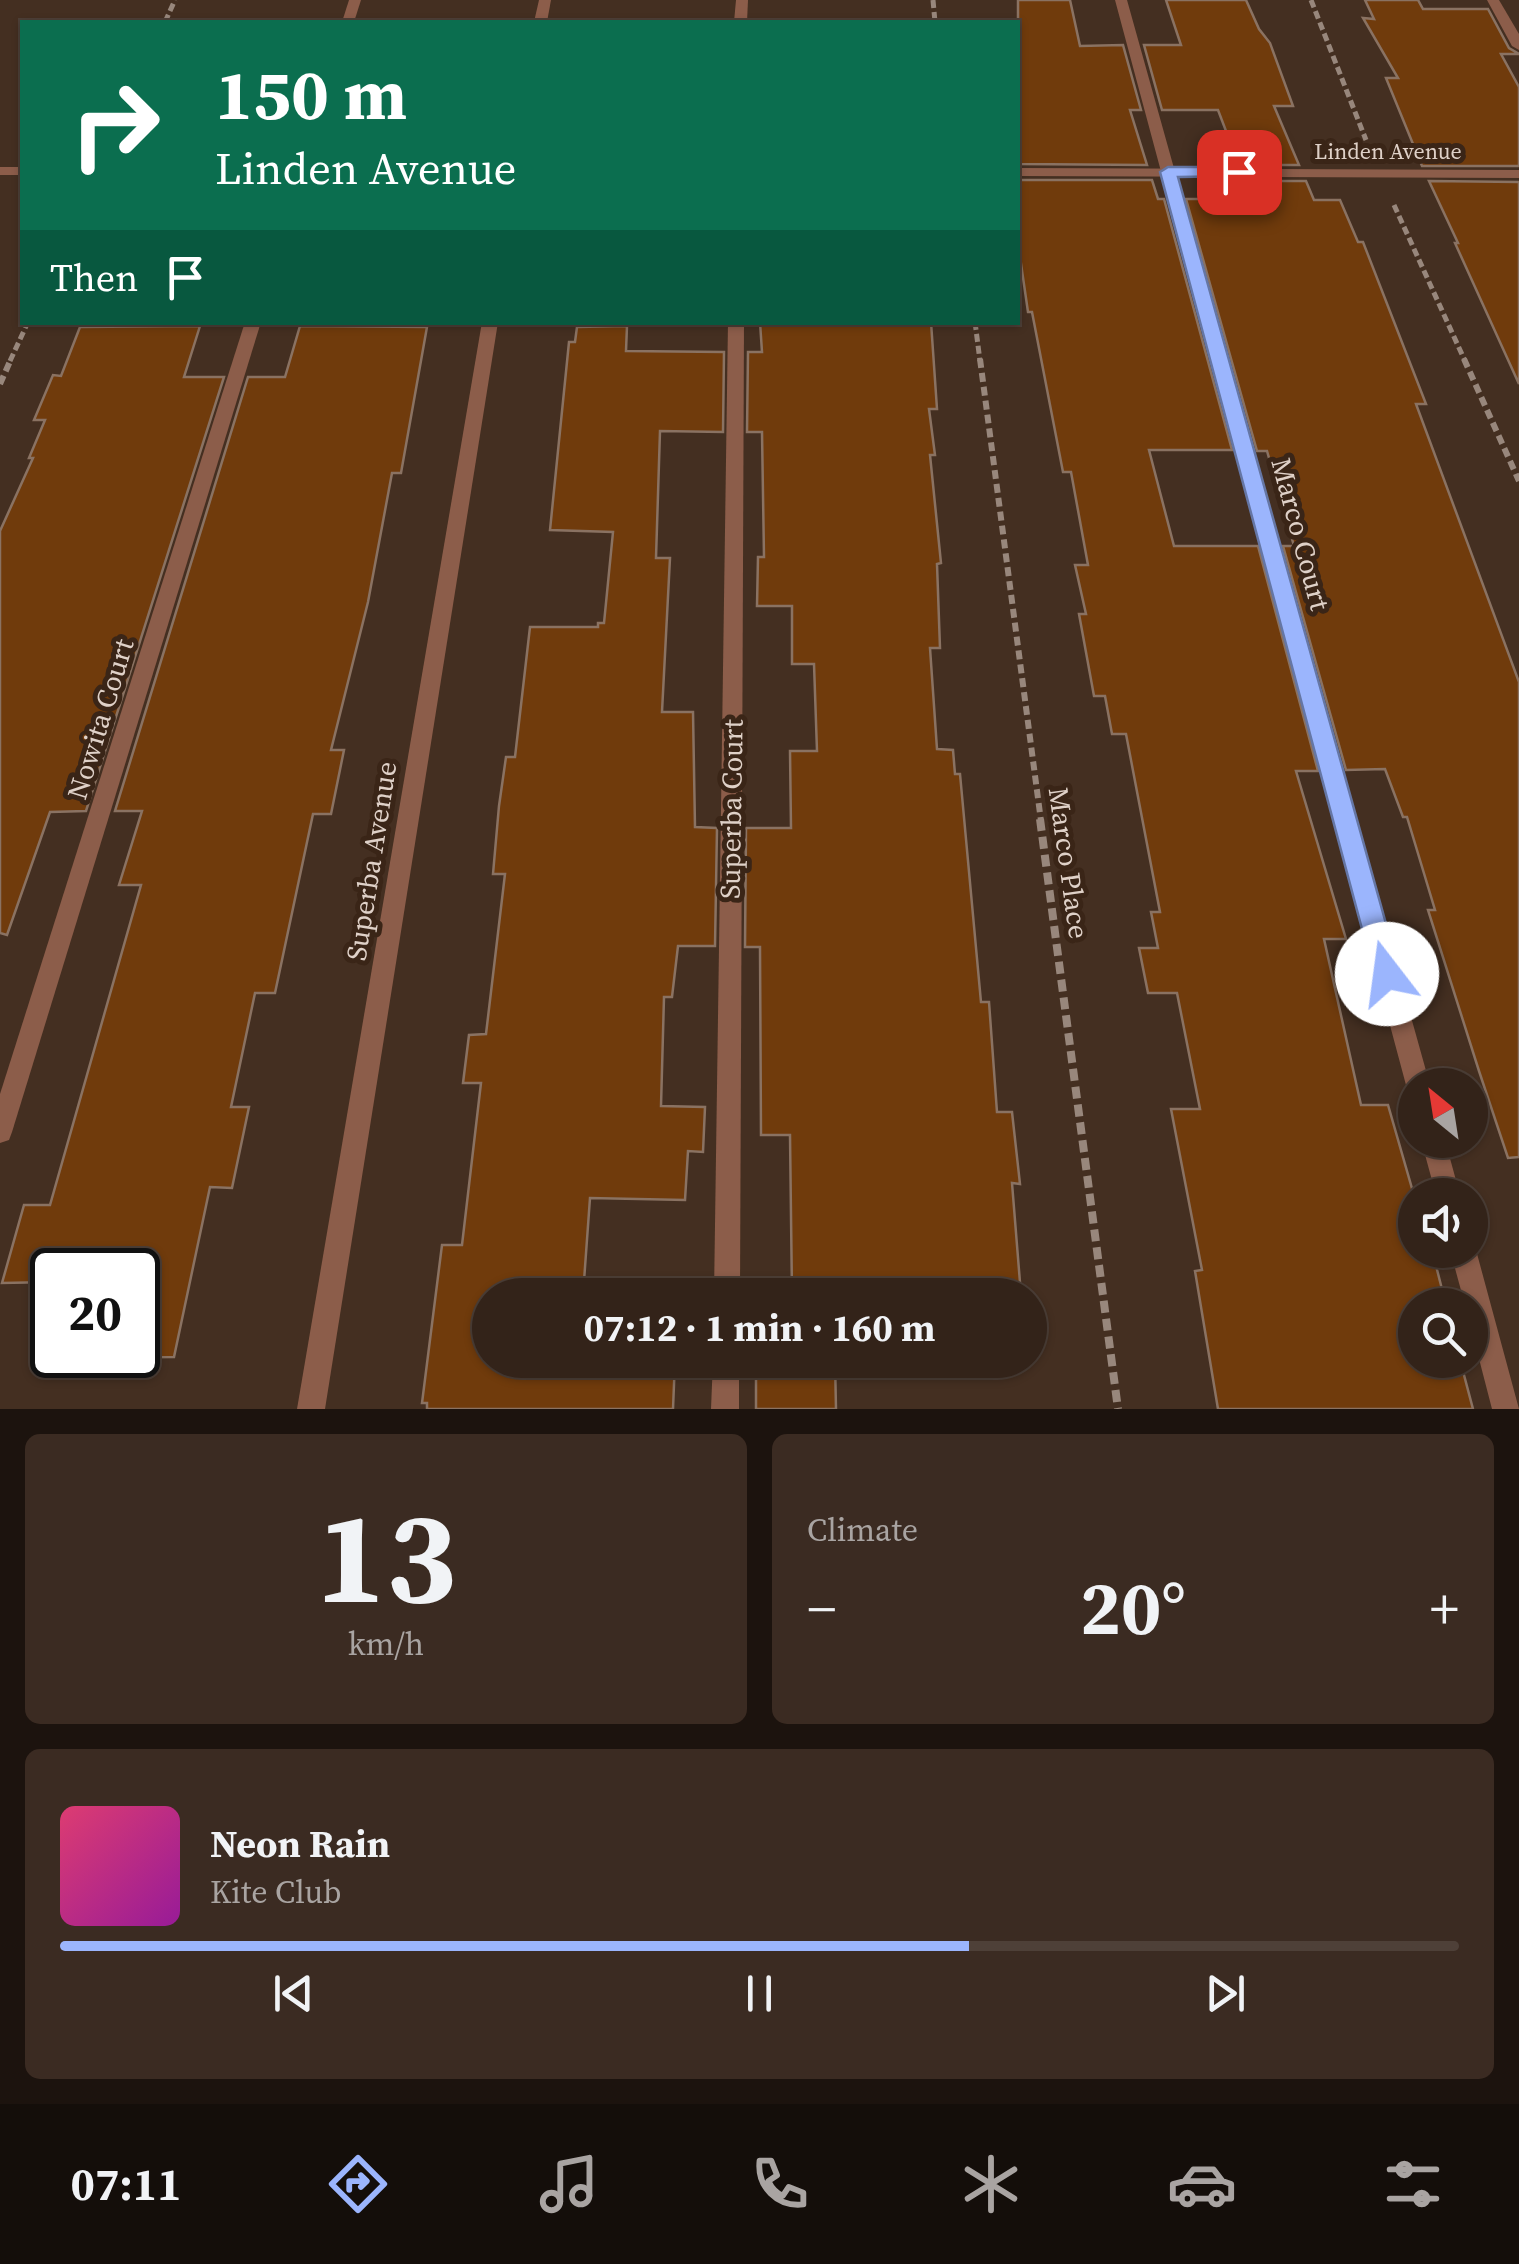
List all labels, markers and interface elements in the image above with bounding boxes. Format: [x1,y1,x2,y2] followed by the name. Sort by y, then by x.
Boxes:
[215,46,407,142] text: 150 m
[50,60,180,190] icon: right
[1197,130,1282,215] pin
[1314,136,1462,166] street label: Linden Avenue
[215,137,516,199] text: Linden Avenue
[1212,145,1267,200] icon: arrive
[158,250,213,305] icon: arrive
[50,252,138,304] text: Then
[1262,453,1340,615] street label: Marco Court
[58,633,143,804] street label: Nowita Court
[710,718,752,899] street label: Superba Court
[337,759,405,963] street label: Superba Avenue
[1040,785,1098,941] street label: Marco Place
[1335,922,1439,1026] position arrow
[1398,1068,1488,1158] north arrow
[1398,1068,1488,1378] map controls
[1398,1178,1488,1268] button: sound
[30,1248,160,1378] speed limit sign: 20
[1398,1288,1488,1378] button: search
[583,1302,936,1354] text: 07:12 · 1 min · 160 m
[316,1467,456,1646] text: 13
[807,1508,918,1552] text: Climate
[1080,1556,1186,1659] text: 20°
[807,1571,836,1646] text: −
[1430,1571,1459,1646] text: +
[348,1622,424,1666] text: km/h
[210,1818,390,1870] text: Neon Rain
[210,1870,342,1914] text: Kite Club
[266,1966,321,2021] icon: previous
[732,1966,787,2021] icon: pause
[1198,1966,1253,2021] icon: next
[323,2149,393,2219] icon: directions
[534,2149,604,2219] icon: music
[745,2149,815,2219] icon: phone
[956,2149,1026,2219] icon: climate
[1167,2149,1237,2219] icon: car
[1378,2149,1448,2219] icon: filters
[71,2153,182,2215] text: 07:11

